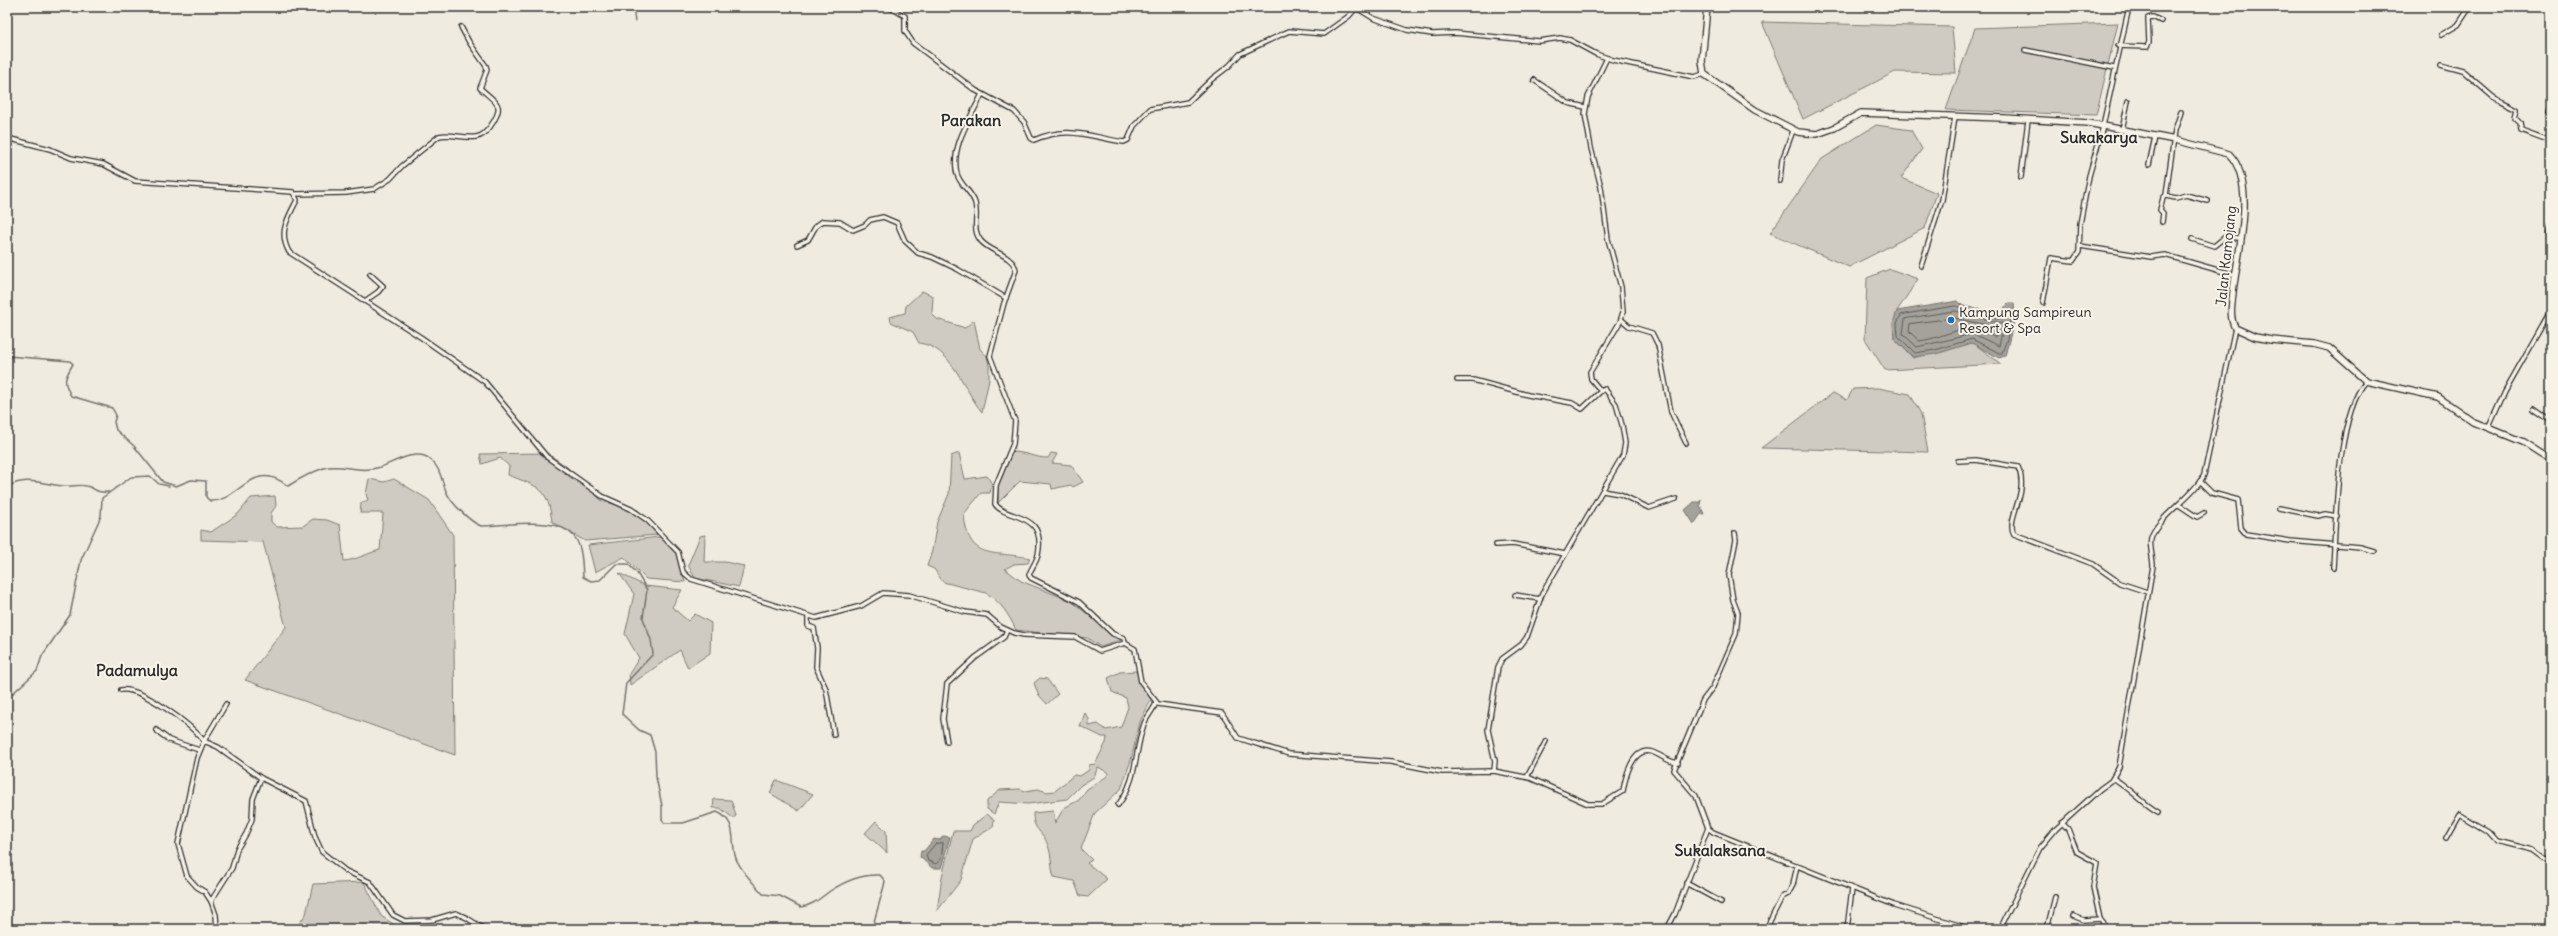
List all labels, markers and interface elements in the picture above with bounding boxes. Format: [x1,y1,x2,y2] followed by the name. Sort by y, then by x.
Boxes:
[941,110,1001,130] district label: Parakan
[2060,127,2138,148] district label: Sukakarya
[2212,205,2240,307] street label: Jalan Kamojang
[1959,303,2092,337] place label: Kampung Sampireun Resort & Spa
[1946,315,1956,325] marker: Kampung Sampireun Resort & Spa
[96,660,178,681] district label: Padamulya
[1674,840,1766,860] district label: Sukalaksana

